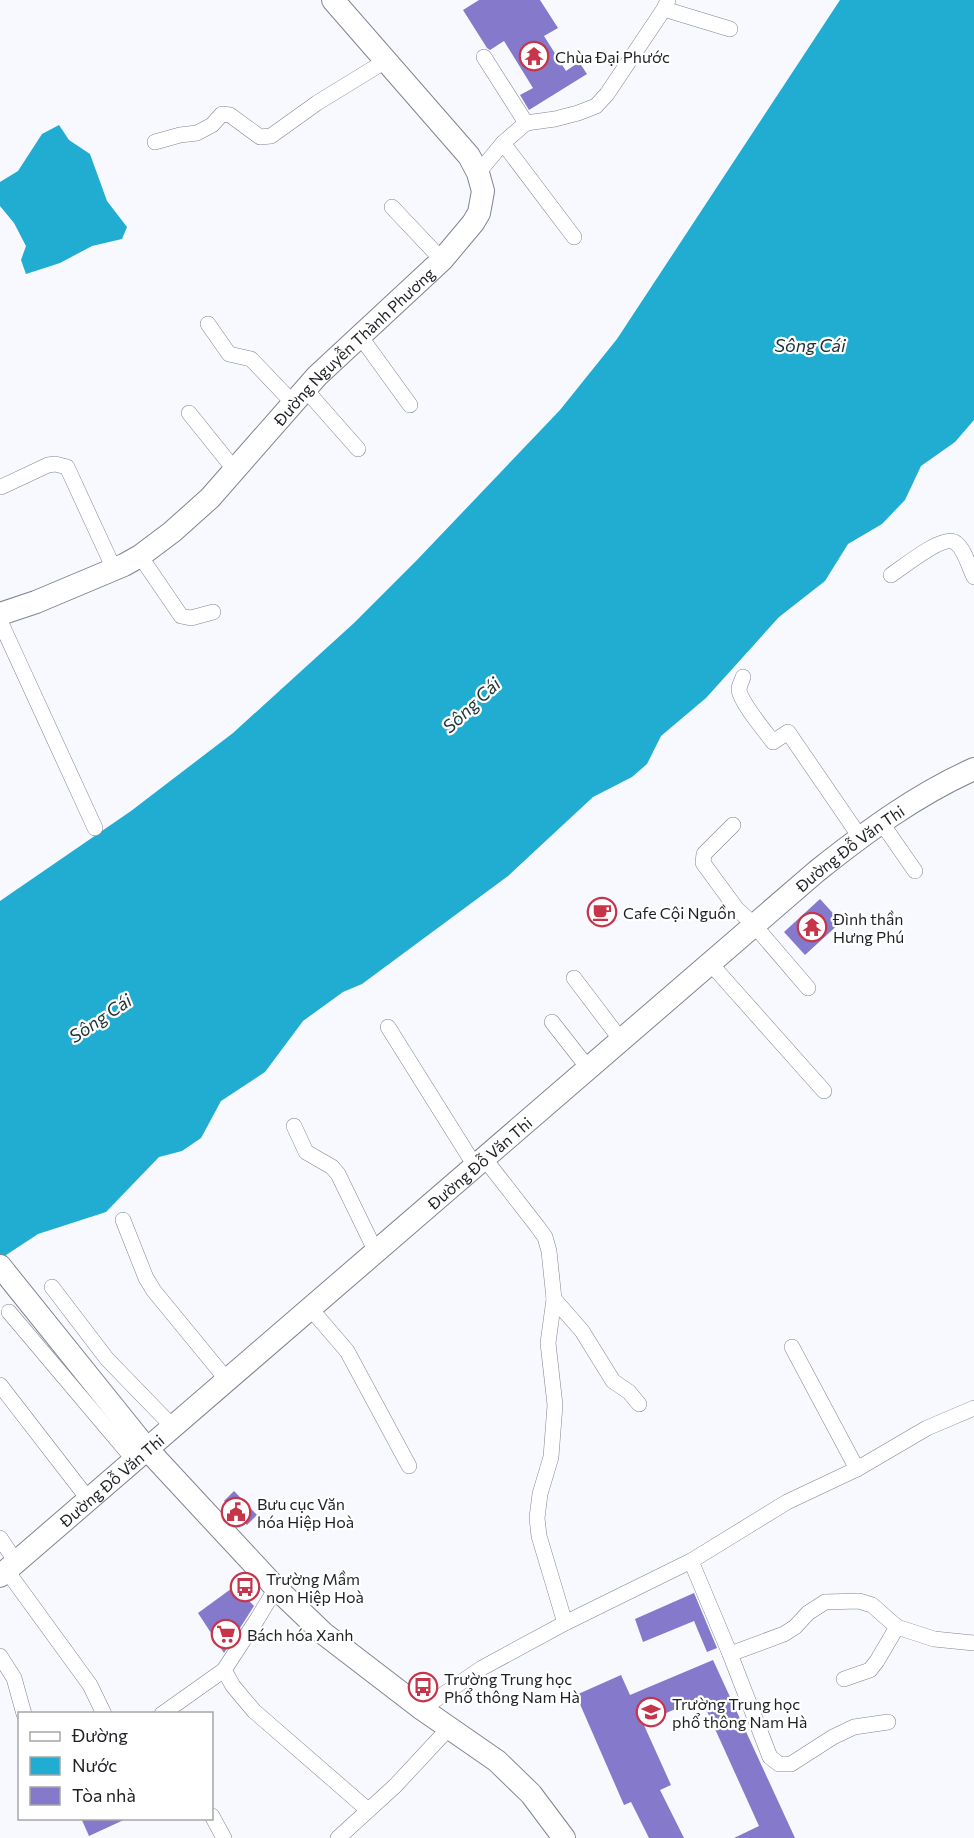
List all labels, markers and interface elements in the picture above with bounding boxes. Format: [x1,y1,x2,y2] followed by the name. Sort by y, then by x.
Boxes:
[518,40,550,72] temple icon: Chùa Đại Phước
[555,47,670,66] place label: Chùa Đại Phước
[268,263,438,430] street label: Đường Nguyễn Thành Phương
[774,334,847,356] water label: Sông Cái
[437,672,506,737] water label: Sông Cái
[790,801,907,896] street label: Đường Đỗ Văn Thi
[586,896,618,928] cafe icon: Cafe Cội Nguồn
[623,903,736,922] place label: Cafe Cội Nguồn
[832,909,904,946] place label: Đình thần Hưng Phú
[796,911,828,943] temple icon: Đình thần Hưng Phú
[64,988,137,1047] water label: Sông Cái
[422,1112,535,1213] street label: Đường Đỗ Văn Thi
[54,1430,167,1531] street label: Đường Đỗ Văn Thi
[257,1494,354,1531] place label: Bưu cục Văn hóa Hiệp Hoà
[220,1496,252,1528] public building icon: Bưu cục Văn hóa Hiệp Hoà
[266,1569,364,1606] place label: Trường Mầm non Hiệp Hoà
[229,1571,261,1603] bus stop icon: Trường Mầm non Hiệp Hoà
[210,1618,242,1650] supermarket icon: Bách hóa Xanh
[247,1625,354,1644] place label: Bách hóa Xanh
[444,1669,580,1706] place label: Trường Trung học Phổ thông Nam Hà
[407,1671,439,1703] bus stop icon: Trường Trung học Phổ thông Nam Hà
[672,1694,807,1731] place label: Trường Trung học phổ thông Nam Hà
[635,1696,667,1728] school or university icon: Trường Trung học phổ thông Nam Hà
[18,1712,213,1820] legend
[71,1724,128,1746] text: Đường
[72,1754,117,1776] text: Nước
[72,1784,136,1806] text: Tòa nhà

